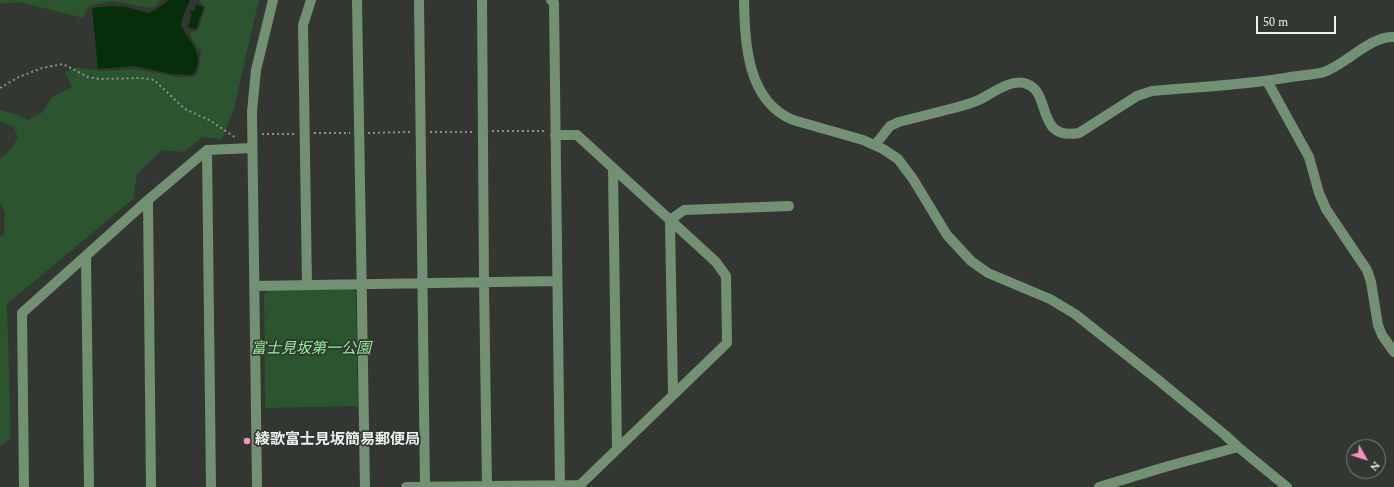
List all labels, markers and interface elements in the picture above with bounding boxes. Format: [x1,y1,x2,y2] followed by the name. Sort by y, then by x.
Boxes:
[1258,8,1338,34] scale bar
[1263,13,1288,32] text: 50 m
[251,341,371,359] park label: 富士見坂第一公園
[255,432,420,450] place label: 綾歌富士見坂簡易郵便局
[242,436,252,446] marker: 綾歌富士見坂簡易郵便局
[1346,439,1386,479] north arrow
[1366,457,1384,475] text: N

